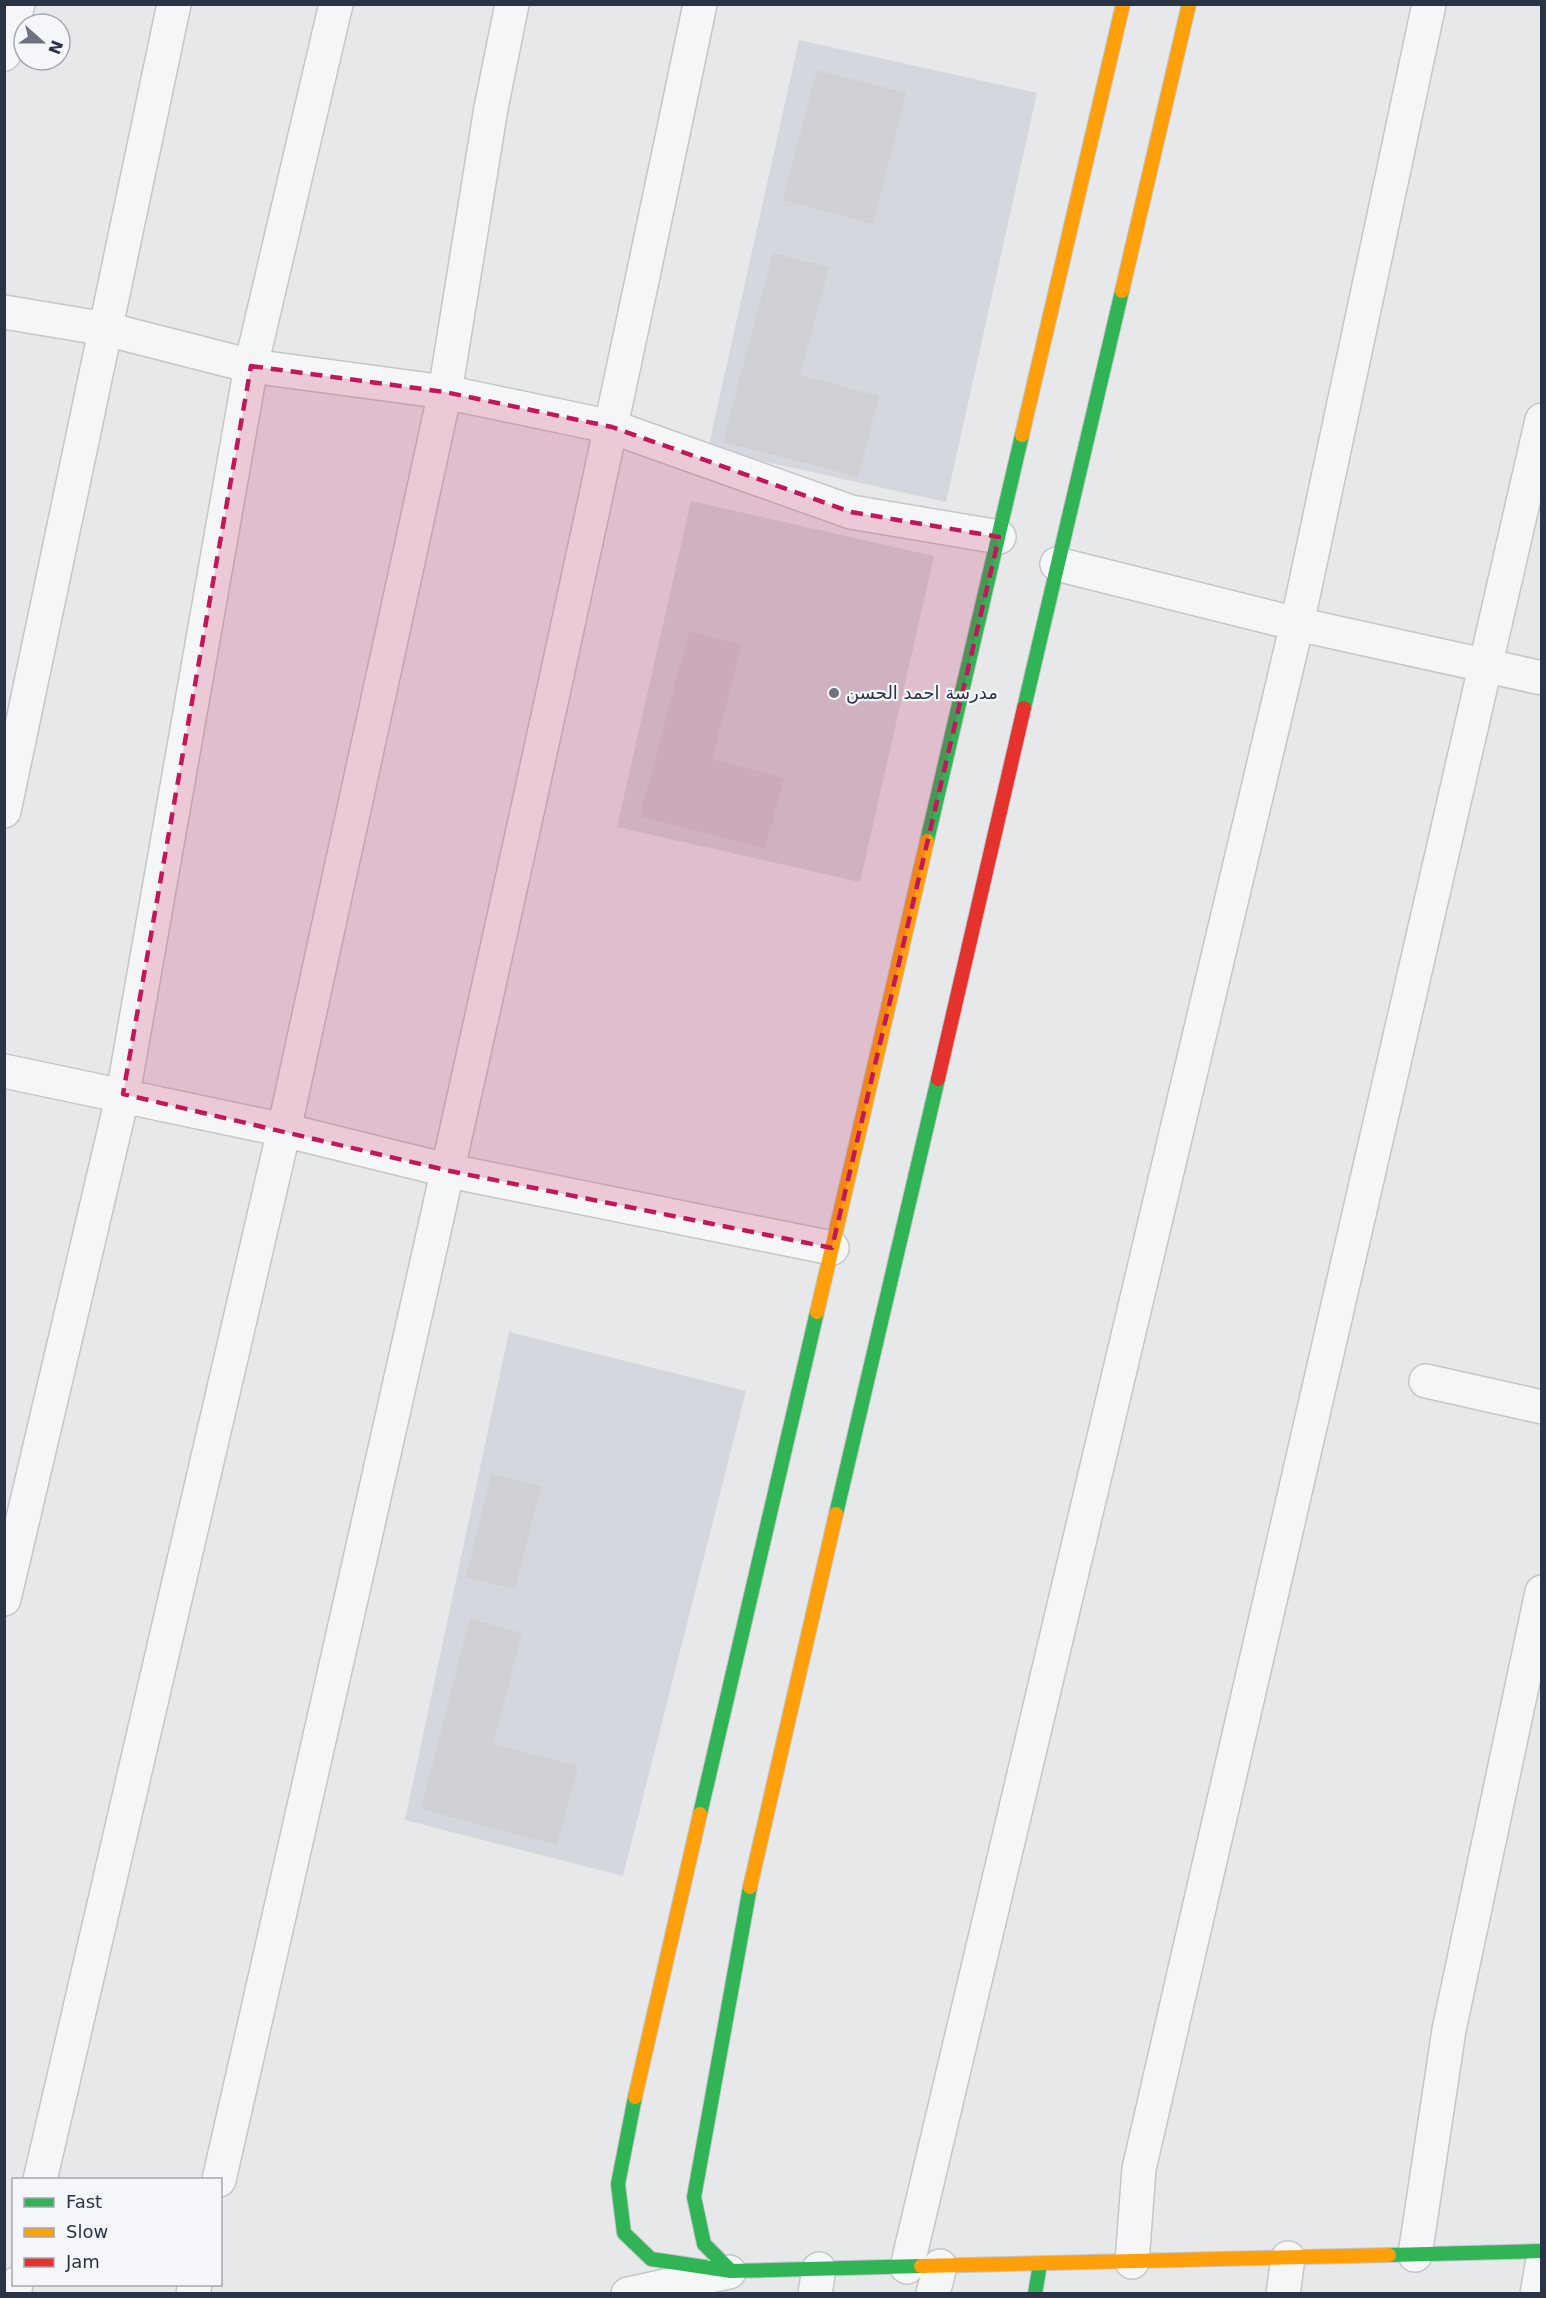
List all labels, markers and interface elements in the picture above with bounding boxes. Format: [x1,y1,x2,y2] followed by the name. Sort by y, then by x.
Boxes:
[12,12,72,72] north arrow
[44,38,67,57] text: N
[846,682,998,704] place label: مدرسة احمد الحسن
[827,686,841,700] marker: مدرسة احمد الحسن
[12,2178,222,2286] legend
[66,2191,102,2212] text: Fast
[66,2221,108,2242] text: Slow
[65,2251,100,2272] text: Jam

